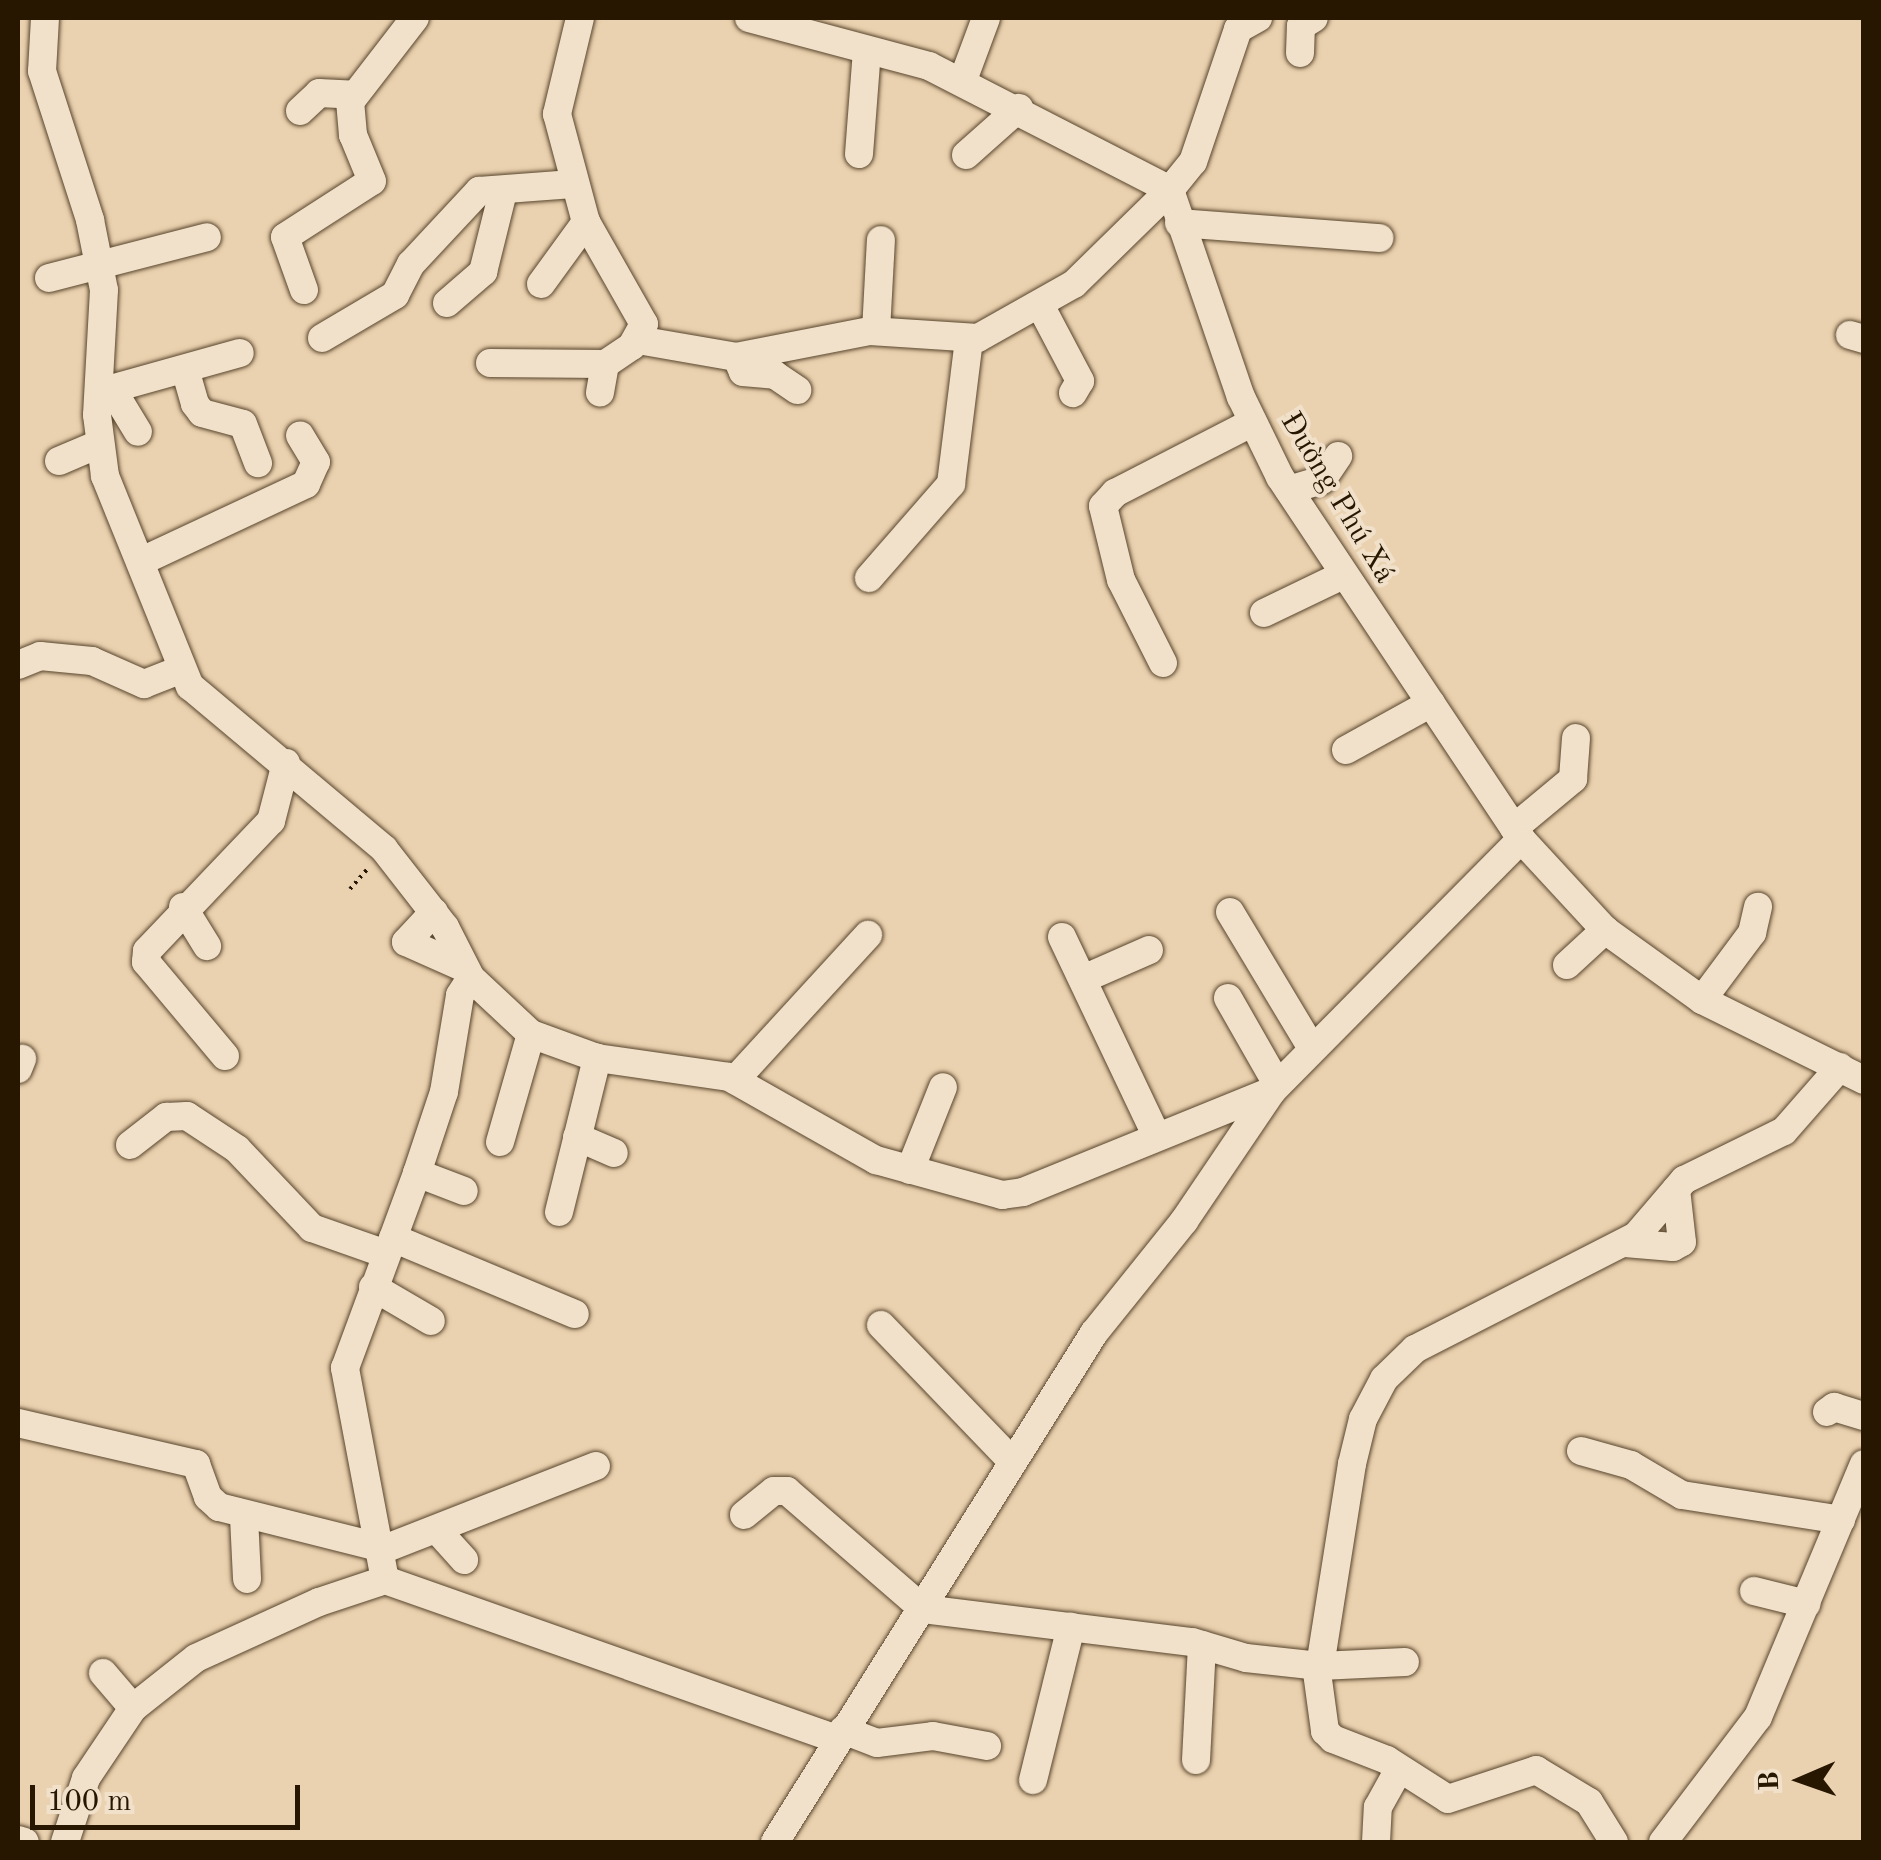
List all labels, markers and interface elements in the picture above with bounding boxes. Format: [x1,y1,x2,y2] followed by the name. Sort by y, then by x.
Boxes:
[1272,406,1402,590] street label: Đường Phú Xá
[1751,1730,1851,1830] north arrow
[35,1765,305,1827] scale bar
[1757,1771,1785,1791] text: B
[47,1787,131,1817] text: 100 m

